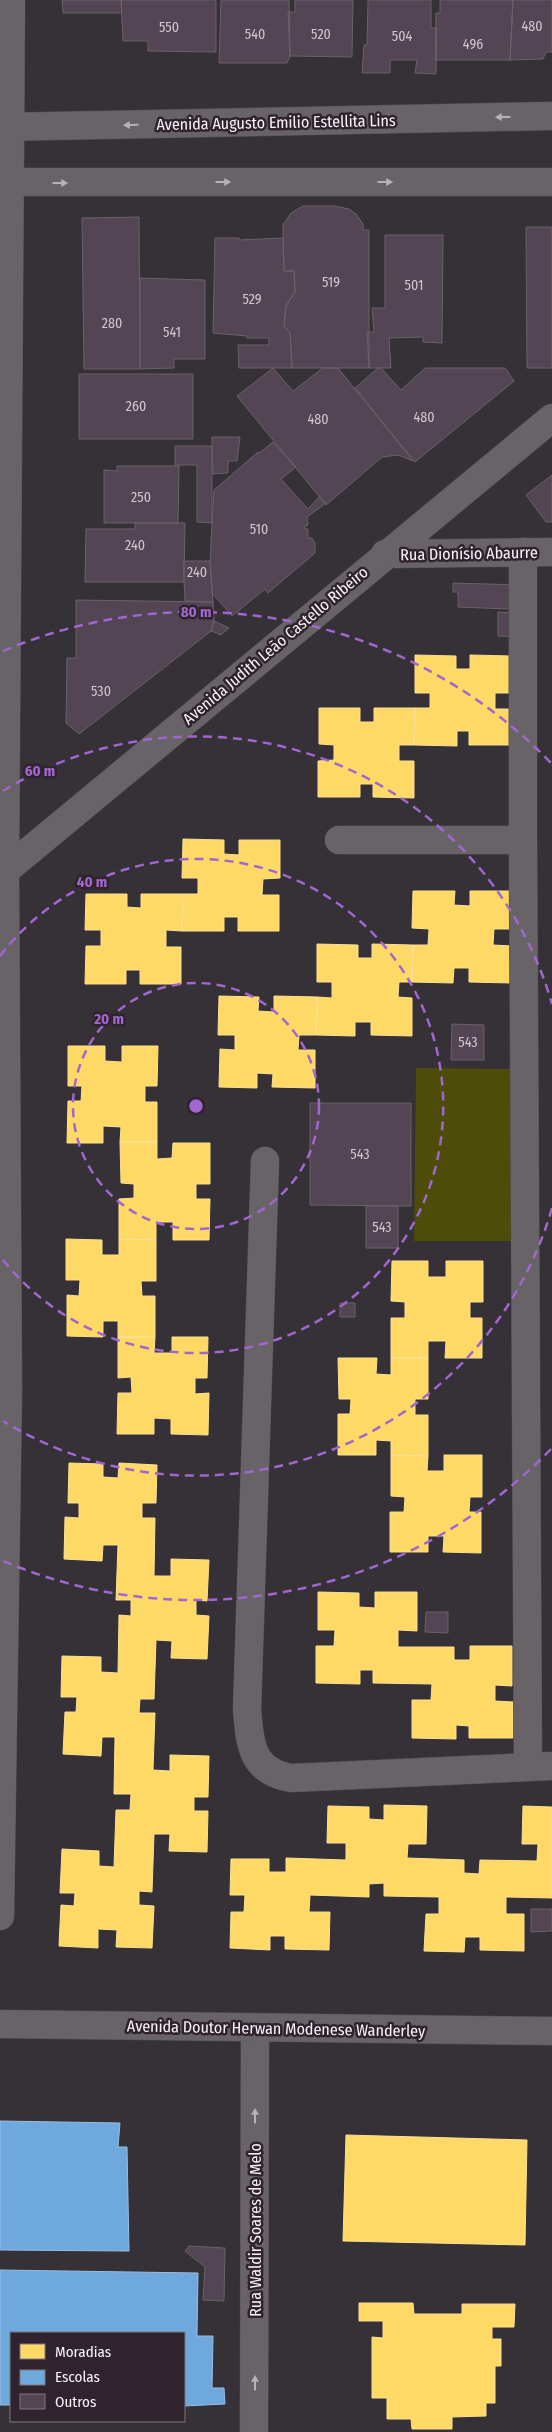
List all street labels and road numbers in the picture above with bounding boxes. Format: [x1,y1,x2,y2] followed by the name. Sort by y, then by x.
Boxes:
[156,111,396,134] street label: Avenida Augusto Emilio Estellita Lins
[400,543,538,564] street label: Rua Dionísio Abaurre
[179,562,372,729] street label: Avenida Judith Leão Castello Ribeiro
[127,2016,426,2041] street label: Avenida Doutor Herwan Modenese Wanderley
[246,2143,265,2317] street label: Rua Waldir Soares de Melo

